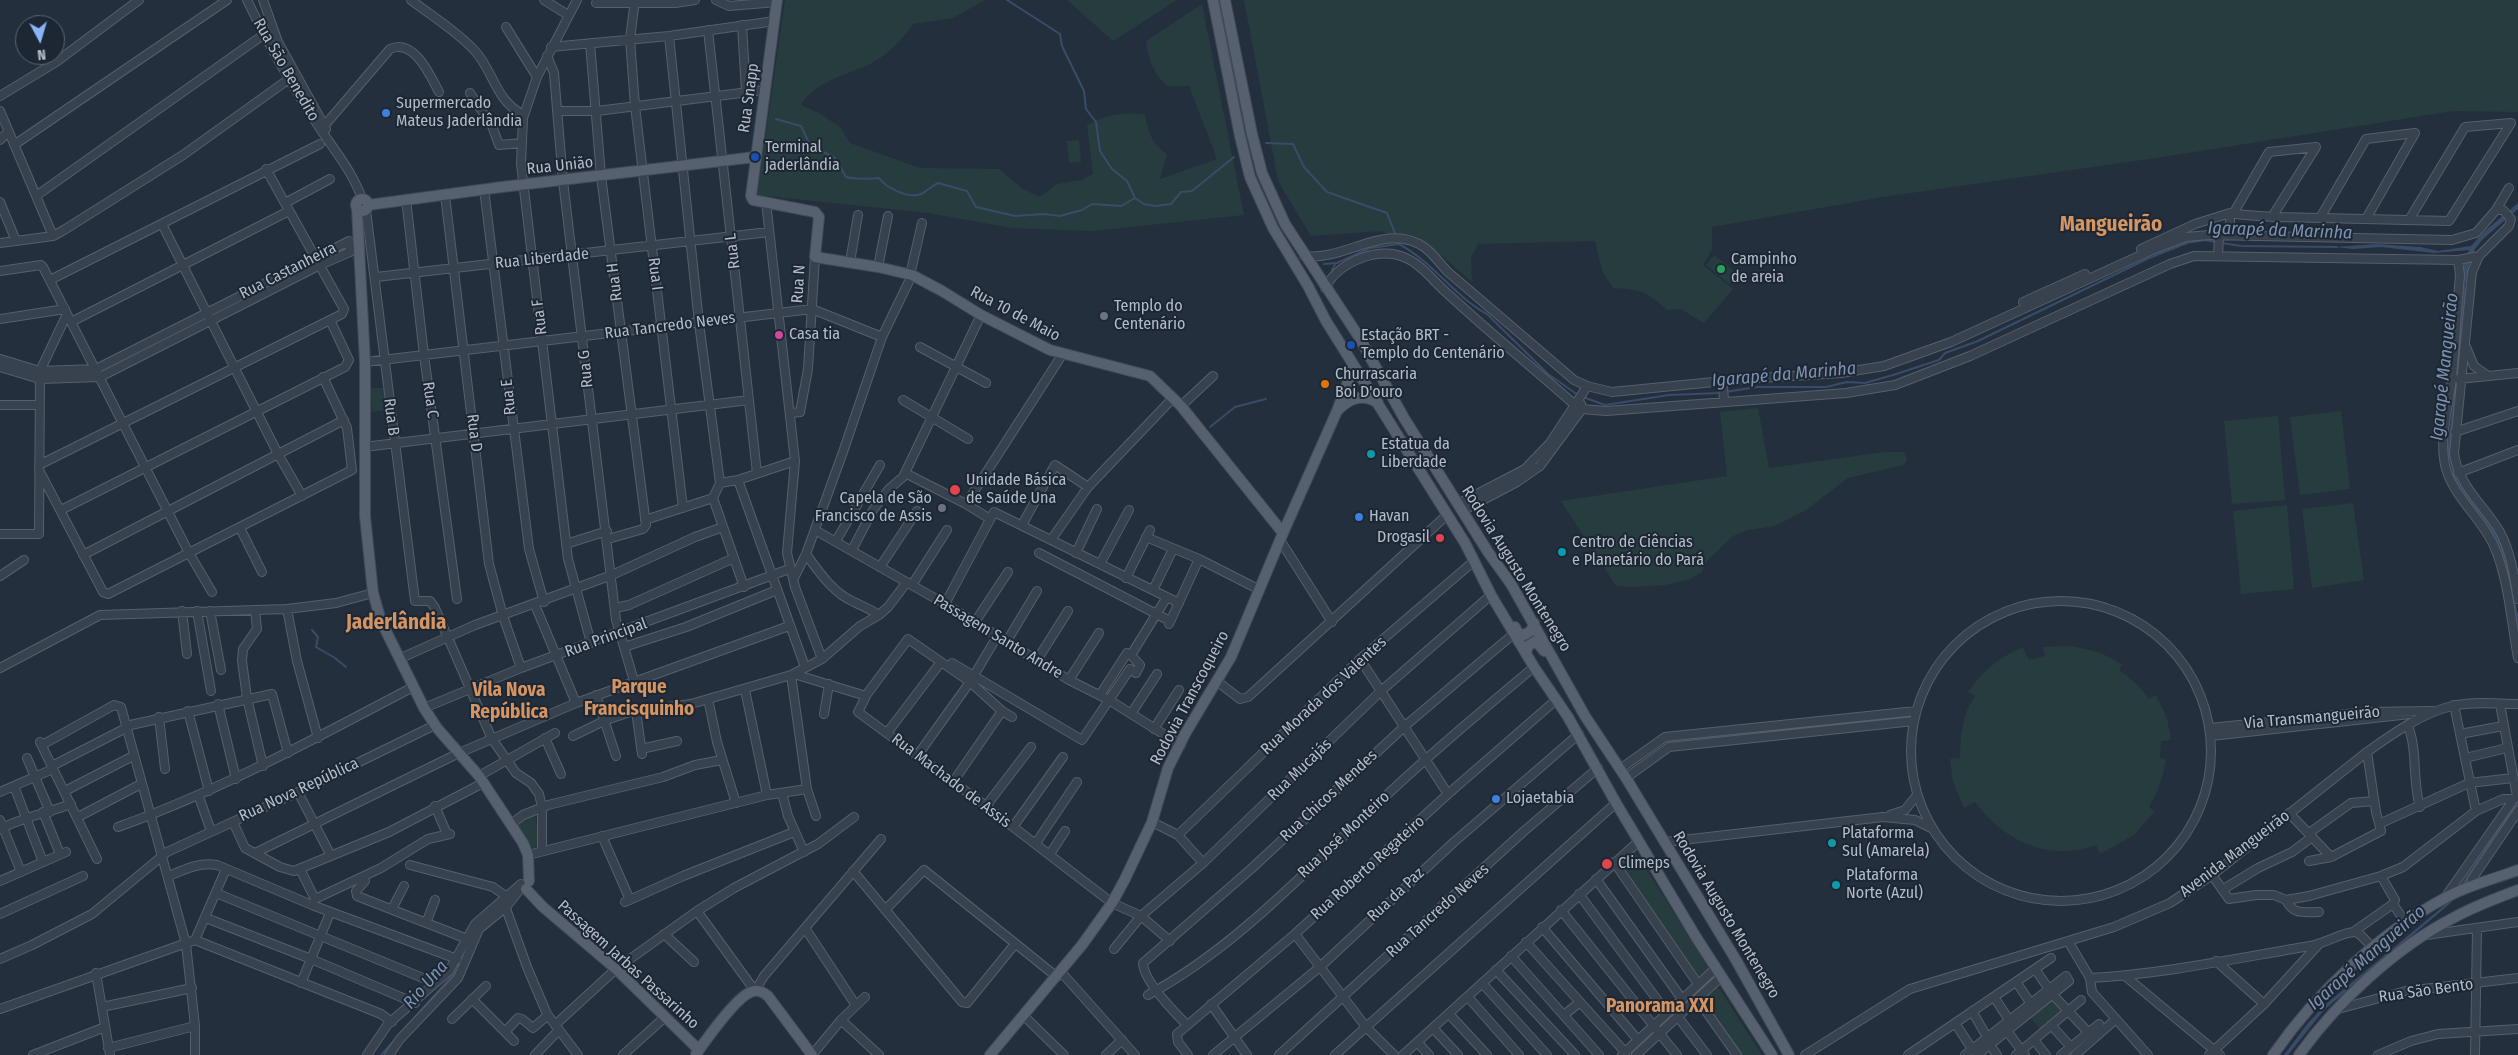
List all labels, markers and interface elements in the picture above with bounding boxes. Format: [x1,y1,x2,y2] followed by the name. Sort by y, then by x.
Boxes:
[15,15,65,65] north arrow
[249,15,323,125] street label: Rua São Benedito
[36,46,47,63] text: N
[735,62,763,134] street label: Rua Snapp
[396,94,522,132] place label: Supermercado Mateus Jaderlândia
[380,107,392,119] marker: Supermercado Mateus Jaderlândia
[765,138,840,176] place label: Terminal jaderlândia
[749,151,761,163] marker: Terminal jaderlândia
[526,153,594,179] street label: Rua União
[2060,212,2162,238] district label: Mangueirão
[2207,218,2353,244] water label: Igarapé da Marinha
[721,232,745,270] street label: Rua L
[236,238,340,304] street label: Rua Castanheira
[494,245,590,273] street label: Rua Liberdade
[1731,250,1797,288] place label: Campinho de areia
[643,257,667,291] street label: Rua I
[603,262,627,302] street label: Rua H
[1715,263,1727,275] marker: Campinho de areia
[788,264,810,304] street label: Rua N
[967,282,1063,346] street label: Rua 10 de Maio
[2426,292,2464,442] water label: Igarapé Mangueirão
[1114,297,1185,335] place label: Templo do Centenário
[528,298,552,336] street label: Rua F
[604,308,736,344] street label: Rua Tancredo Neves
[1098,310,1110,322] marker: Templo do Centenário
[789,325,840,345] place label: Casa tia
[1361,326,1505,364] place label: Estação BRT - Templo do Centenário
[773,329,785,341] marker: Casa tia
[1345,339,1357,351] marker: Estação BRT - Templo do Centenário
[574,349,598,389] street label: Rua G
[1711,358,1857,392] water label: Igarapé da Marinha
[1335,365,1417,403] place label: Churrascaria Boi D'ouro
[498,378,520,416] street label: Rua E
[1319,378,1331,390] marker: Churrascaria Boi D'ouro
[418,380,442,420] street label: Rua C
[379,397,403,437] street label: Rua B
[462,413,486,453] street label: Rua D
[1381,435,1450,473] place label: Estatua da Liberdade
[1365,448,1377,460] marker: Estatua da Liberdade
[966,471,1066,509] place label: Unidade Básica de Saúde Una
[948,483,962,497] marker: Unidade Básica de Saúde Una
[1457,483,1575,655] street label: Rodovia Augusto Montenegro
[815,489,932,527] place label: Capela de São Francisco de Assis
[936,502,948,514] marker: Capela de São Francisco de Assis
[1369,507,1409,527] place label: Havan
[1353,511,1365,523] marker: Havan
[1377,528,1430,548] place label: Drogasil
[1434,532,1446,544] marker: Drogasil
[1572,533,1704,571] place label: Centro de Ciências e Planetário do Pará
[1556,546,1568,558] marker: Centro de Ciências e Planetário do Pará
[930,591,1066,683] street label: Passagem Santo Andre
[346,610,446,636] district label: Jaderlândia
[562,614,650,662] street label: Rua Principal
[1147,628,1233,768] street label: Rodovia Transcoqueiro
[1257,633,1391,759] street label: Rua Morada dos Valentes
[584,677,694,721] district label: Parque Francisquinho
[470,680,548,724] district label: Vila Nova República
[2243,702,2381,734] street label: Via Transmangueirão
[887,730,1015,832] street label: Rua Machado de Assis
[1264,735,1336,805] street label: Rua Mucajás
[1276,746,1382,846] street label: Rua Chicos Mendes
[236,754,362,826] street label: Rua Nova República
[1294,788,1394,882] street label: Rua José Monteiro
[1506,789,1574,809] place label: Lojaetabia
[1490,793,1502,805] marker: Lojaetabia
[2176,806,2294,902] street label: Avenida Mangueirão
[1307,812,1429,924] street label: Rua Roberto Regateiro
[1842,824,1929,862] place label: Plataforma Sul (Amarela)
[1668,828,1784,1002] street label: Rodovia Augusto Montenegro
[1826,837,1838,849] marker: Plataforma Sul (Amarela)
[1618,854,1670,874] place label: Climeps
[1600,857,1614,871] marker: Climeps
[1383,860,1493,962] street label: Rua Tancredo Neves
[1364,864,1428,926] street label: Rua da Paz
[1846,866,1923,904] place label: Plataforma Norte (Azul)
[1830,879,1842,891] marker: Plataforma Norte (Azul)
[553,896,703,1034] street label: Passagem Jarbas Passarinho
[2304,901,2430,1015] water label: Igarapé Mangueirão
[399,956,453,1014] water label: Rio Una
[2378,975,2474,1007] street label: Rua São Bento
[1606,996,1714,1018] district label: Panorama XXI

